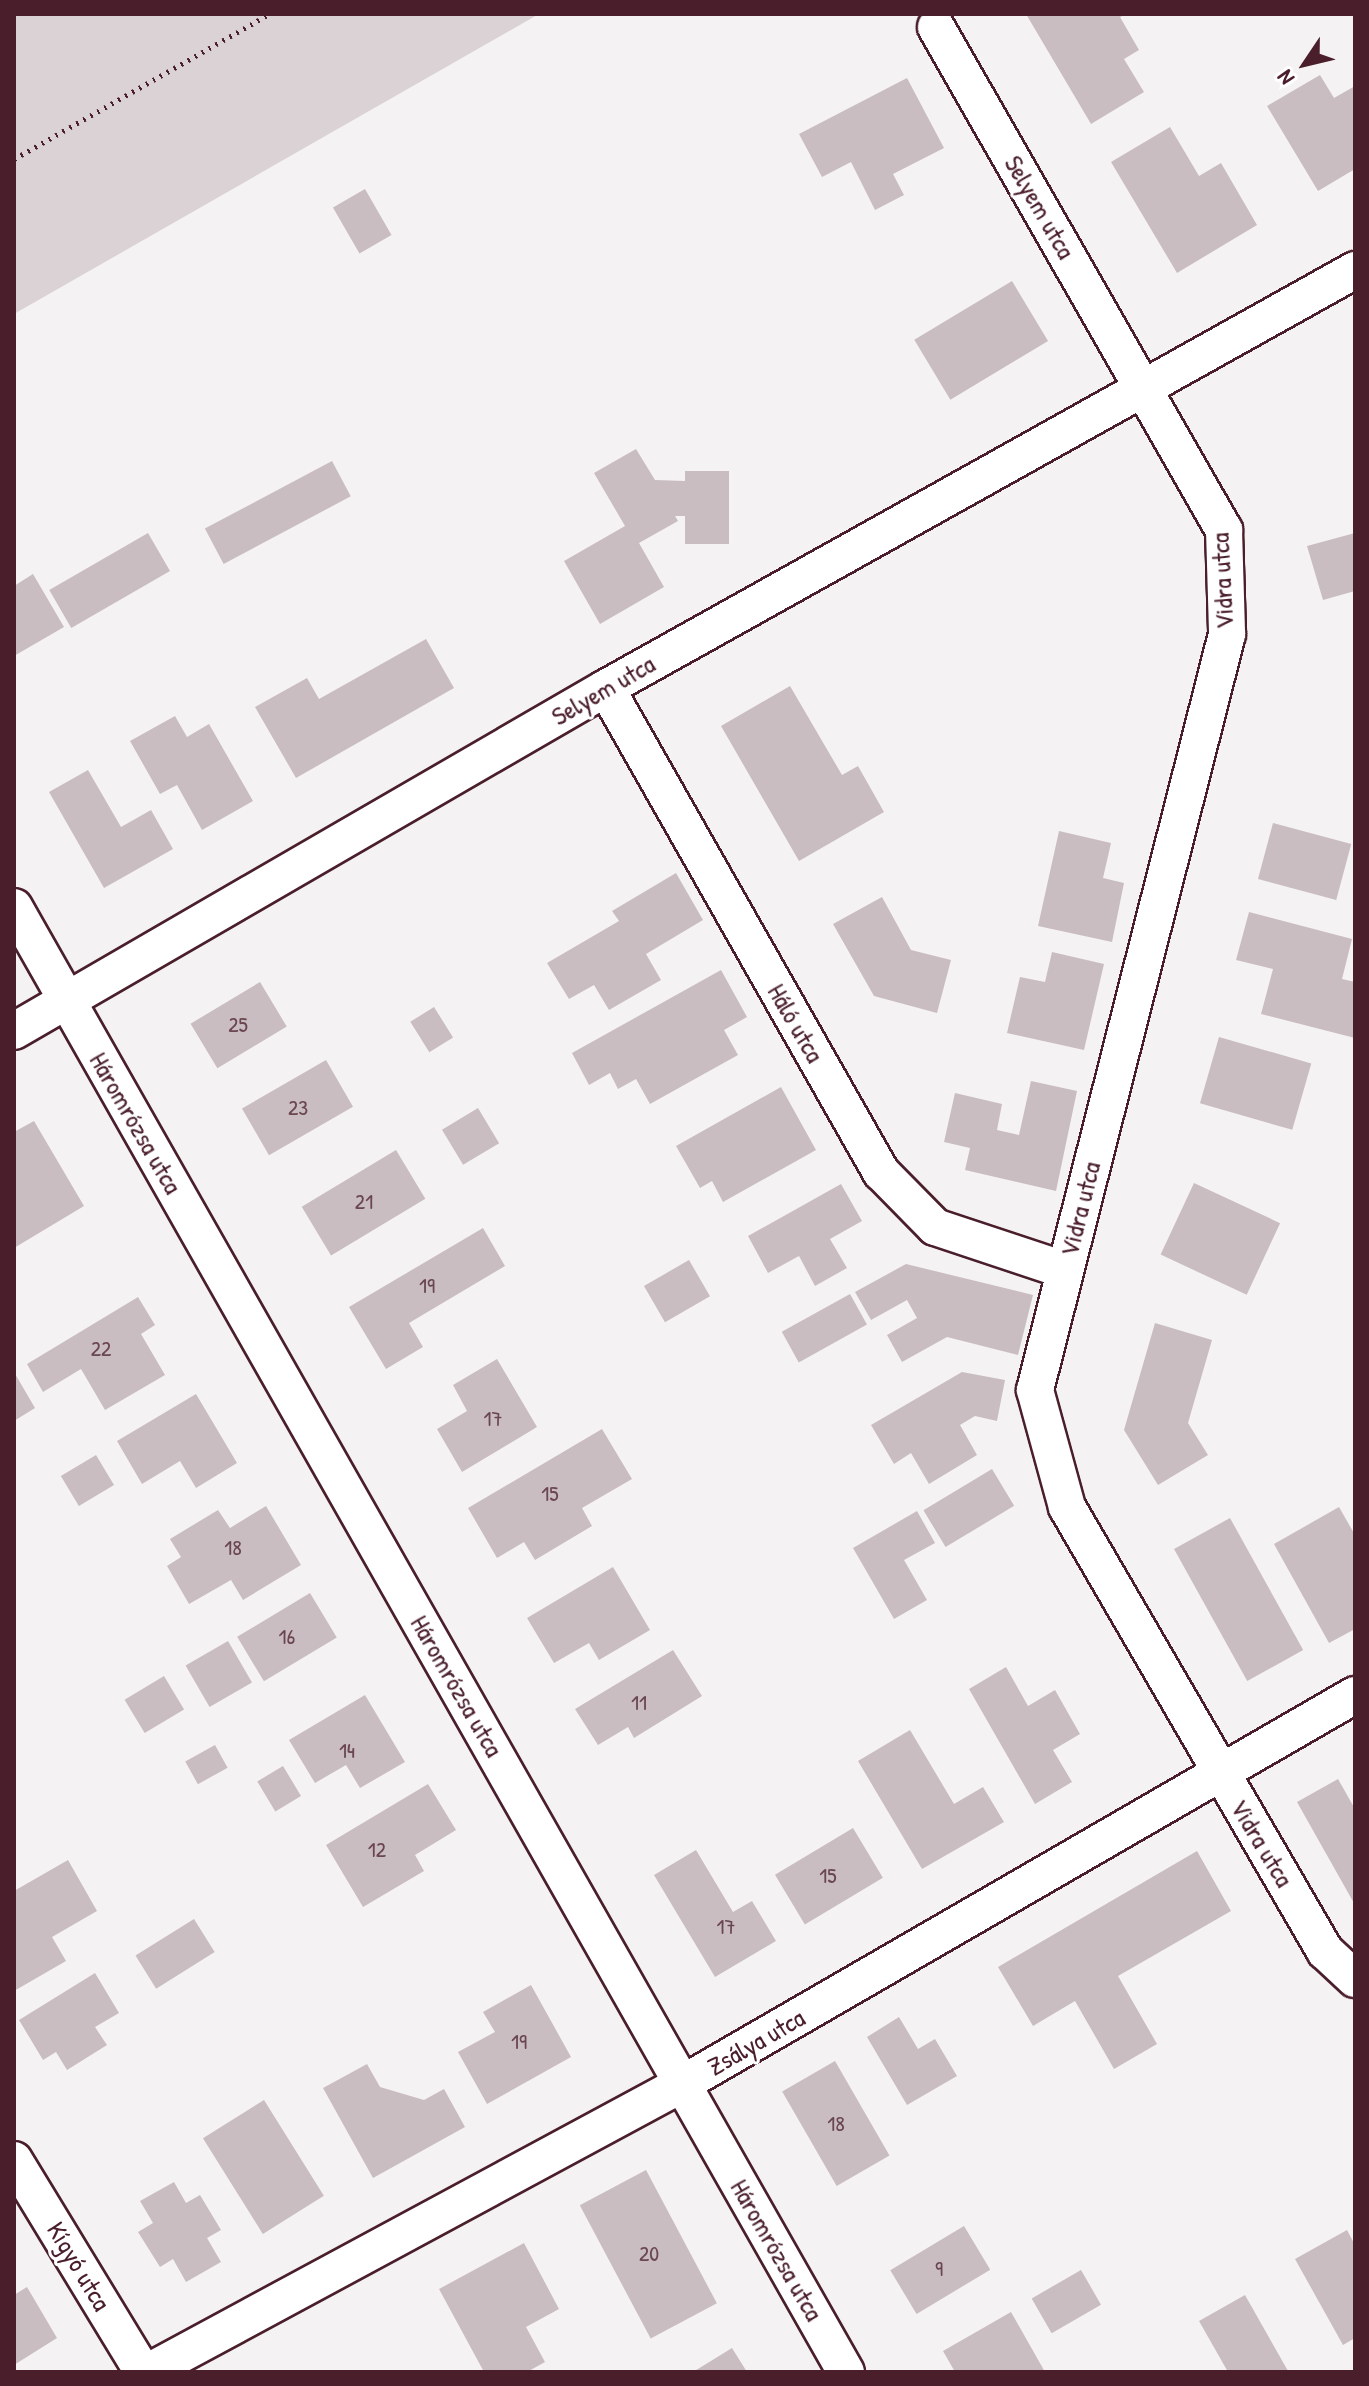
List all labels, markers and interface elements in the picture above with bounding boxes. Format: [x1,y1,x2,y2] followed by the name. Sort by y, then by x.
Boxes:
[1265,24,1345,104] north arrow
[1270,64,1301,91] text: N
[998,150,1082,264] street label: Selyem utca
[1204,532,1240,630] street label: Vidra utca
[546,648,660,732] street label: Selyem utca
[761,978,831,1068] street label: Háló utca
[228,1012,248,1038] house number: 25
[83,1047,189,1199] street label: Háromrózsa utca
[288,1095,308,1121] house number: 23
[1053,1158,1107,1260] street label: Vidra utca
[355,1189,373,1215] house number: 21
[419,1273,435,1299] house number: 19
[91,1336,111,1362] house number: 22
[484,1406,502,1432] house number: 17
[541,1481,559,1507] house number: 15
[224,1535,242,1561] house number: 18
[404,1610,510,1762] street label: Háromrózsa utca
[279,1624,295,1650] house number: 16
[631,1690,647,1716] house number: 11
[339,1738,355,1764] house number: 14
[1224,1794,1300,1892] street label: Vidra utca
[368,1837,386,1863] house number: 12
[819,1863,837,1889] house number: 15
[717,1914,735,1940] house number: 17
[702,2002,810,2082] street label: Zsálya utca
[511,2029,527,2055] house number: 19
[827,2111,845,2137] house number: 18
[724,2174,830,2326] street label: Háromrózsa utca
[40,2216,118,2316] street label: Kígyó utca
[639,2241,659,2267] house number: 20
[935,2256,943,2282] house number: 9

